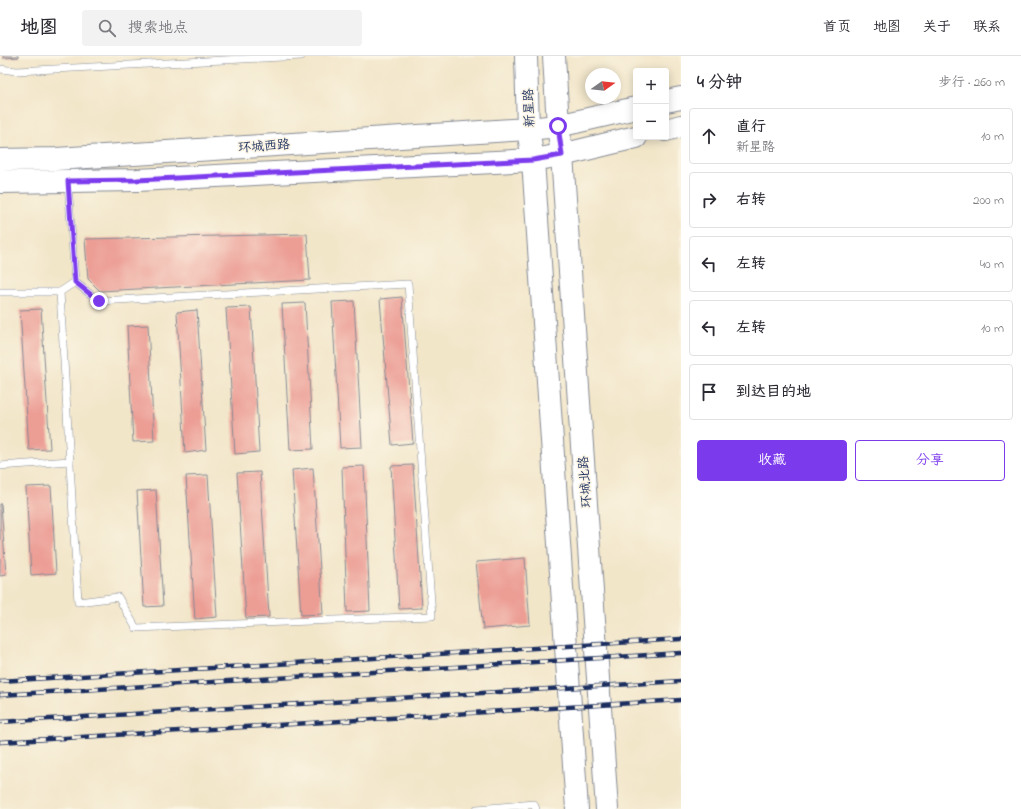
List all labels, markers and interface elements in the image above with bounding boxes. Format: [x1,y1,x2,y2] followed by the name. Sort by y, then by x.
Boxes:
[82,10,362,46] search box
[20,15,58,42] text: 地图
[96,17,118,39] icon: search
[128,17,188,39] text: 搜索地点
[823,17,851,38] text: 首页
[873,17,901,38] text: 地图
[923,17,951,38] text: 关于
[973,17,1001,38] text: 联系
[585,68,621,104] north arrow
[633,68,669,140] map controls
[633,68,669,104] button: +
[697,70,742,95] text: 4 分钟
[939,73,1005,92] text: 步行 · 260 m
[519,88,540,128] street label: 新星路
[633,104,669,140] button: −
[736,116,766,138] text: 直行
[549,117,567,135] route start
[698,125,720,147] icon: ahead
[981,127,1004,146] text: 10 m
[237,135,291,158] street label: 环城西路
[736,138,775,157] text: 新星路
[698,189,720,211] icon: right
[736,189,766,211] text: 右转
[973,191,1004,210] text: 200 m
[698,253,720,275] icon: left
[736,253,766,275] text: 左转
[980,255,1004,274] text: 40 m
[90,292,108,310] route end
[698,317,720,339] icon: left
[736,317,766,339] text: 左转
[981,319,1004,338] text: 10 m
[698,381,720,403] icon: arrive
[736,381,811,403] text: 到达目的地
[697,440,847,481] button: 收藏
[855,440,1005,481] button: 分享
[574,455,597,509] street label: 环城北路

